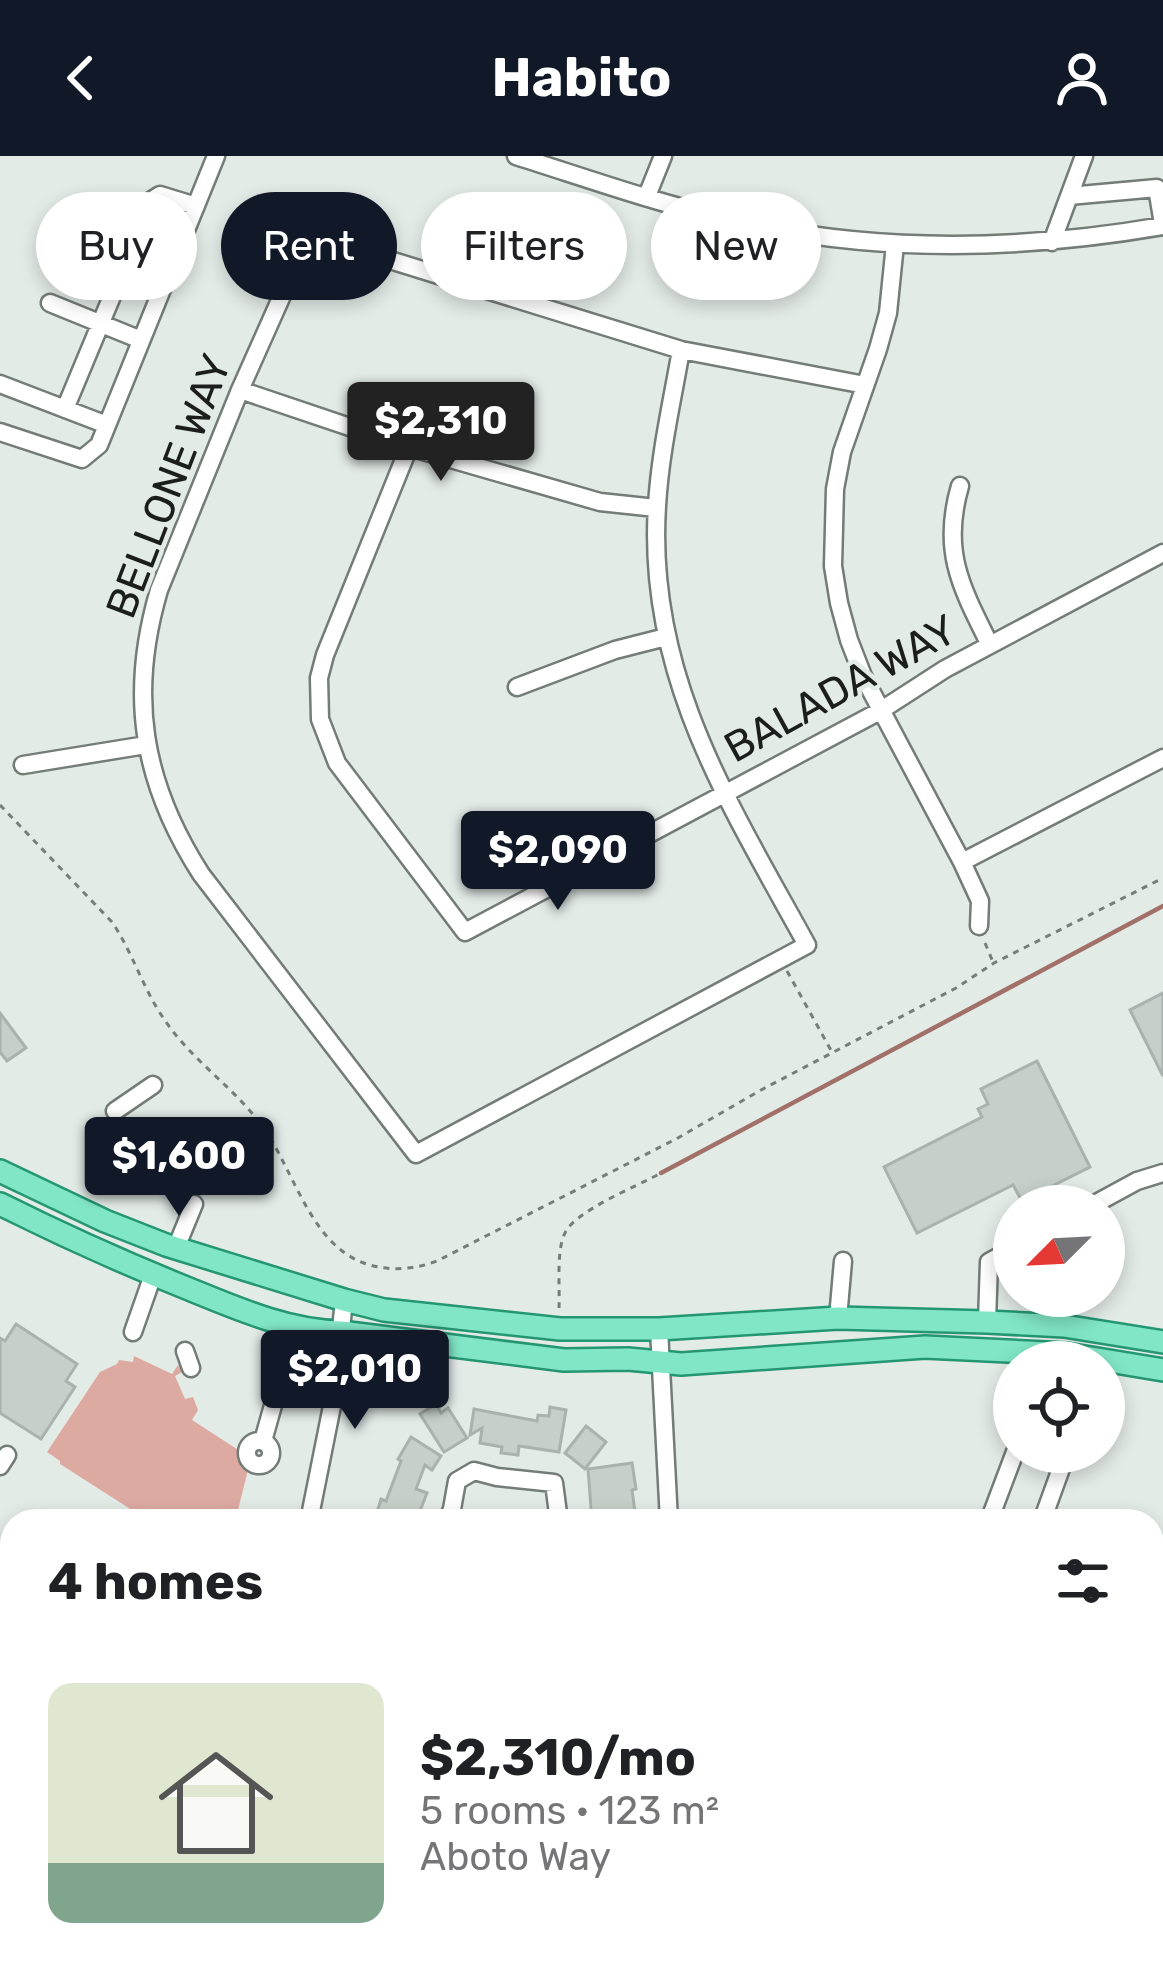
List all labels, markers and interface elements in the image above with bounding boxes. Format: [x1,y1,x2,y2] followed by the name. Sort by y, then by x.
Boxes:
[48,45,114,111] icon: back
[1049,45,1115,111] icon: person
[492,46,671,110] text: Habito
[36,192,197,300] chip: Buy
[221,192,397,300] chip: Rent
[421,192,627,300] chip: Filters
[651,192,821,300] chip: New
[96,348,242,625] street label: BELLONE WAY
[343,382,539,484] pin: $2,310
[374,398,508,444] text: $2,310
[716,605,965,773] street label: BALADA WAY
[460,811,656,913] pin: $2,090
[488,827,628,873] text: $2,090
[81,1117,277,1219] pin: $1,600
[112,1133,246,1179] text: $1,600
[993,1185,1125,1317] north arrow
[993,1185,1125,1473] map controls
[257,1330,453,1432] pin: $2,010
[993,1341,1125,1473] button: locate
[288,1346,422,1392] text: $2,010
[1050,1548,1116,1614] icon: filters
[48,1551,263,1612] text: 4 homes
[420,1727,696,1788] text: $2,310/mo
[144,1731,288,1875] icon: home
[420,1788,719,1834] text: 5 rooms · 123 m²
[420,1834,611,1880] text: Aboto Way

